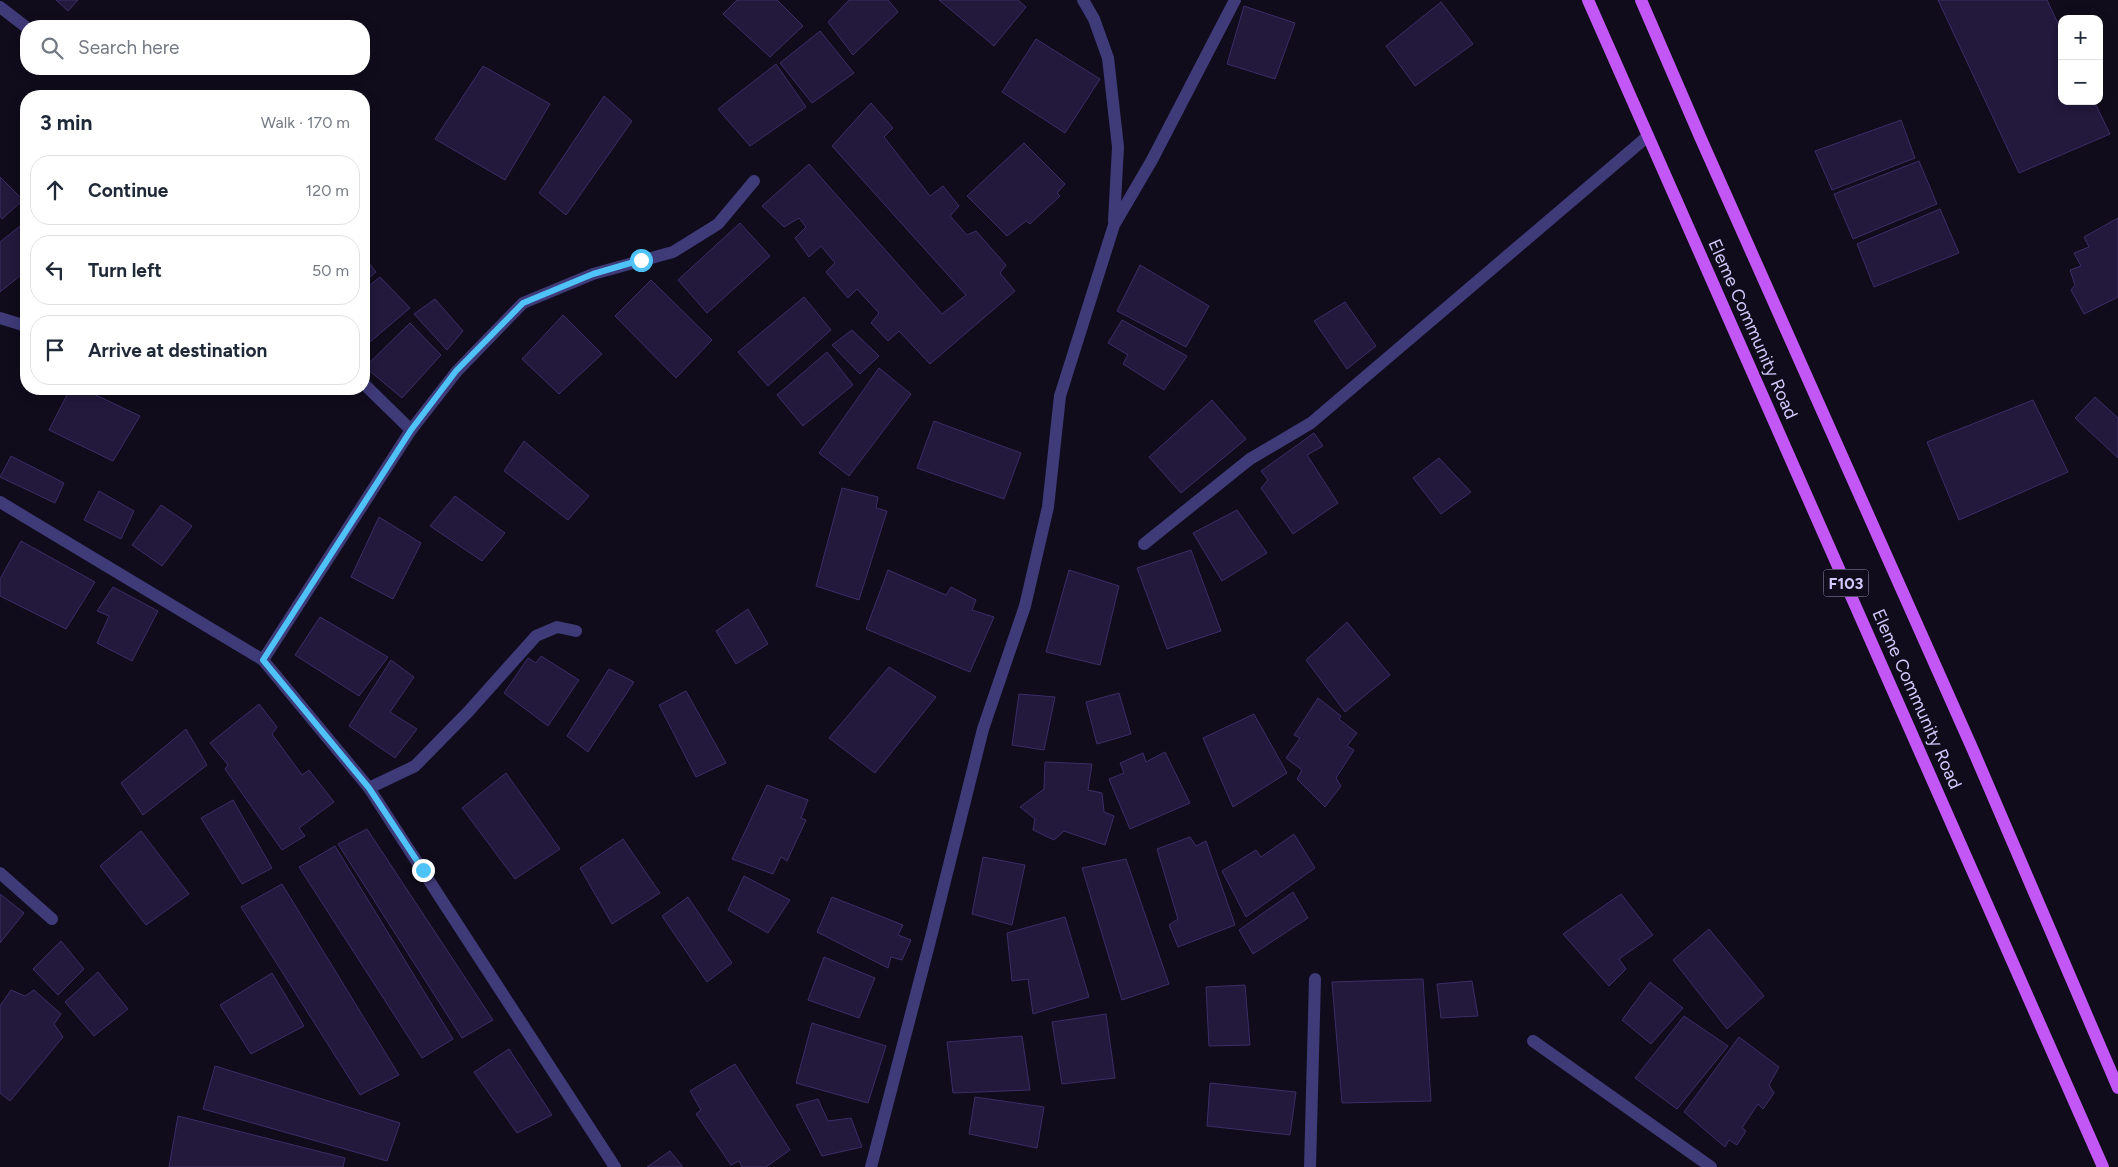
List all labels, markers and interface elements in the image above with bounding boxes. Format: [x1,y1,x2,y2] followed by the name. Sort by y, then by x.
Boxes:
[2058,15,2103,105] map controls
[2058,15,2103,60] button: +
[20,20,370,75] search box
[38,34,66,62] icon: search
[78,36,180,59] text: Search here
[2058,60,2103,105] button: −
[40,110,92,135] text: 3 min
[261,113,350,132] text: Walk · 170 m
[41,176,69,204] icon: ahead
[88,179,168,202] text: Continue
[306,181,349,200] text: 120 m
[1703,236,1803,422] street label: Eleme Community Road
[630,249,653,272] route start
[41,256,69,284] icon: left
[88,259,162,282] text: Turn left
[312,261,349,280] text: 50 m
[41,336,69,364] icon: arrive
[88,339,267,362] text: Arrive at destination
[1824,570,1868,596] road number: F103
[1867,606,1967,792] street label: Eleme Community Road
[412,859,435,882] route end

